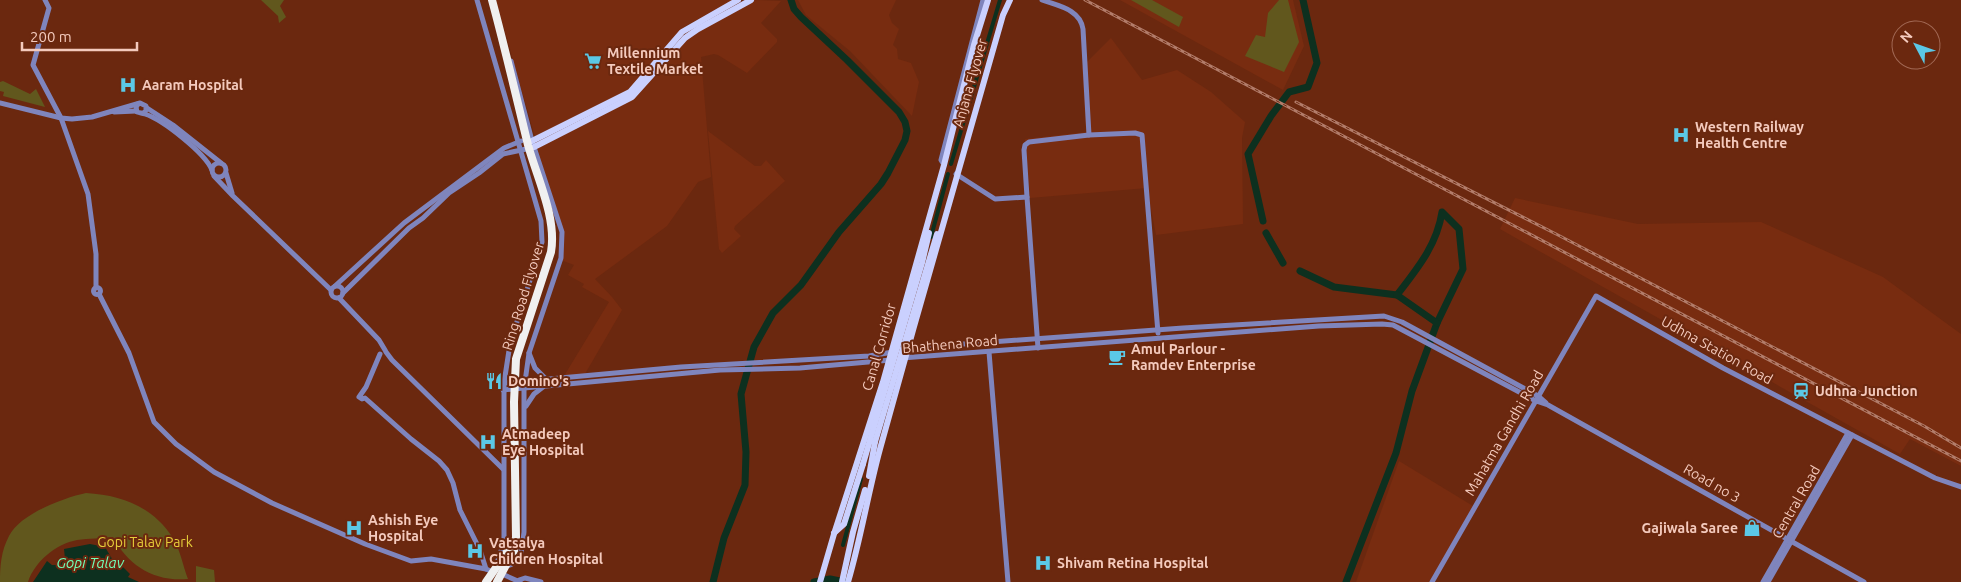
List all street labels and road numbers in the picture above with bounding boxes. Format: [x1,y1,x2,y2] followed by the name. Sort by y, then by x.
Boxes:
[950,36,991,129] street label: Anjana Flyover
[499,239,547,352] street label: Ring Road Flyover
[859,301,899,393] street label: Canal Corridor
[1659,313,1775,387] street label: Udhna Station Road
[901,332,999,356] street label: Bhathena Road
[1462,367,1546,499] street label: Mahatma Gandhi Road
[1681,460,1743,506] street label: Road no 3
[1769,463,1823,541] street label: Central Road

